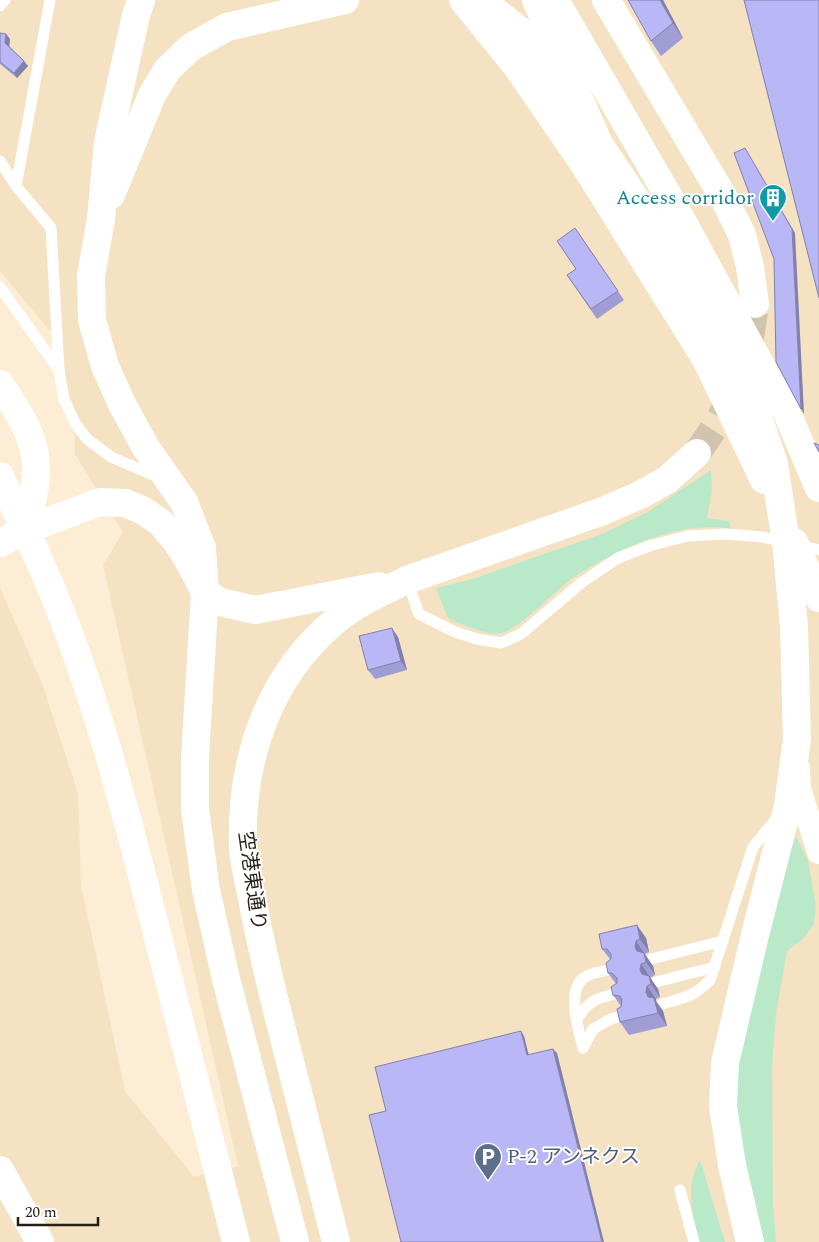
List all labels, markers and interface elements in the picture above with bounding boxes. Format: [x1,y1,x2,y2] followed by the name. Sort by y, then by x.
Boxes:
[616,183,754,213] place label: Access corridor
[758,183,788,222] building icon: Access corridor
[230,829,274,933] street label: 空港東通り
[473,1142,503,1181] parking icon: P-2 アンネクス
[507,1142,640,1172] place label: P-2 アンネクス
[18,1194,98,1226] scale bar
[25,1201,57,1224] text: 20 m

